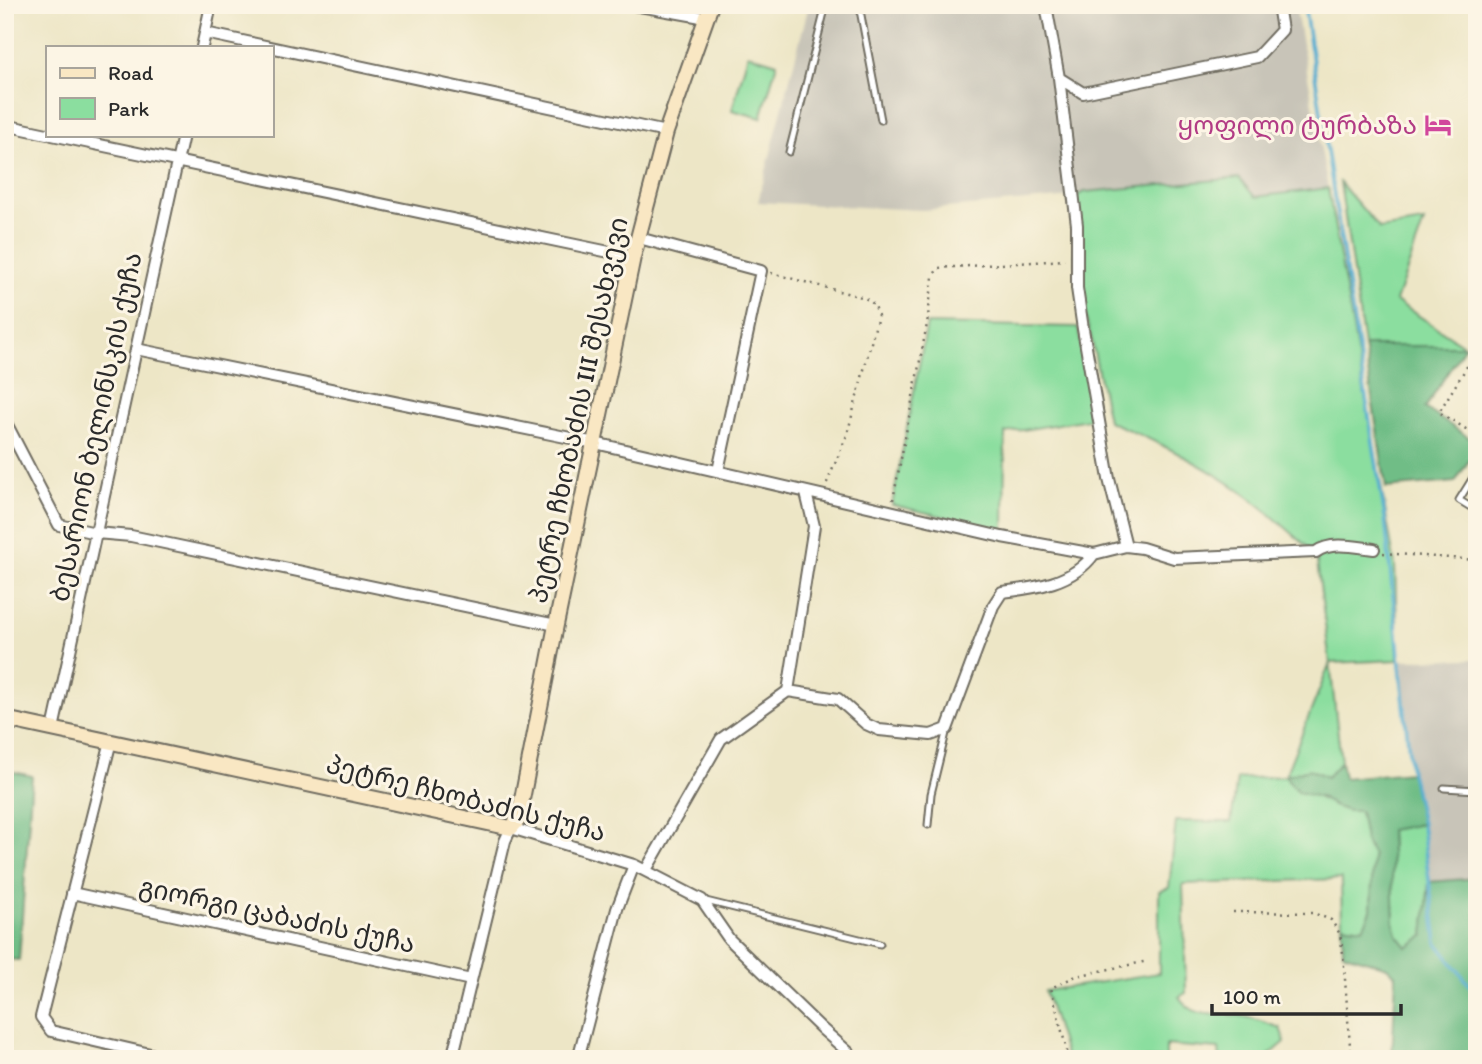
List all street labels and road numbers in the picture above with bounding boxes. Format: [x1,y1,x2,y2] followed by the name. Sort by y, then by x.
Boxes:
[521,214,635,606] street label: პეტრე ჩხობაძის III შესახვევი
[43,249,149,605] street label: ბესარიონ ბელინსკის ქუჩა
[323,748,609,848] street label: პეტრე ჩხობაძის ქუჩა
[136,870,418,960] street label: გიორგი ცაბაძის ქუჩა

